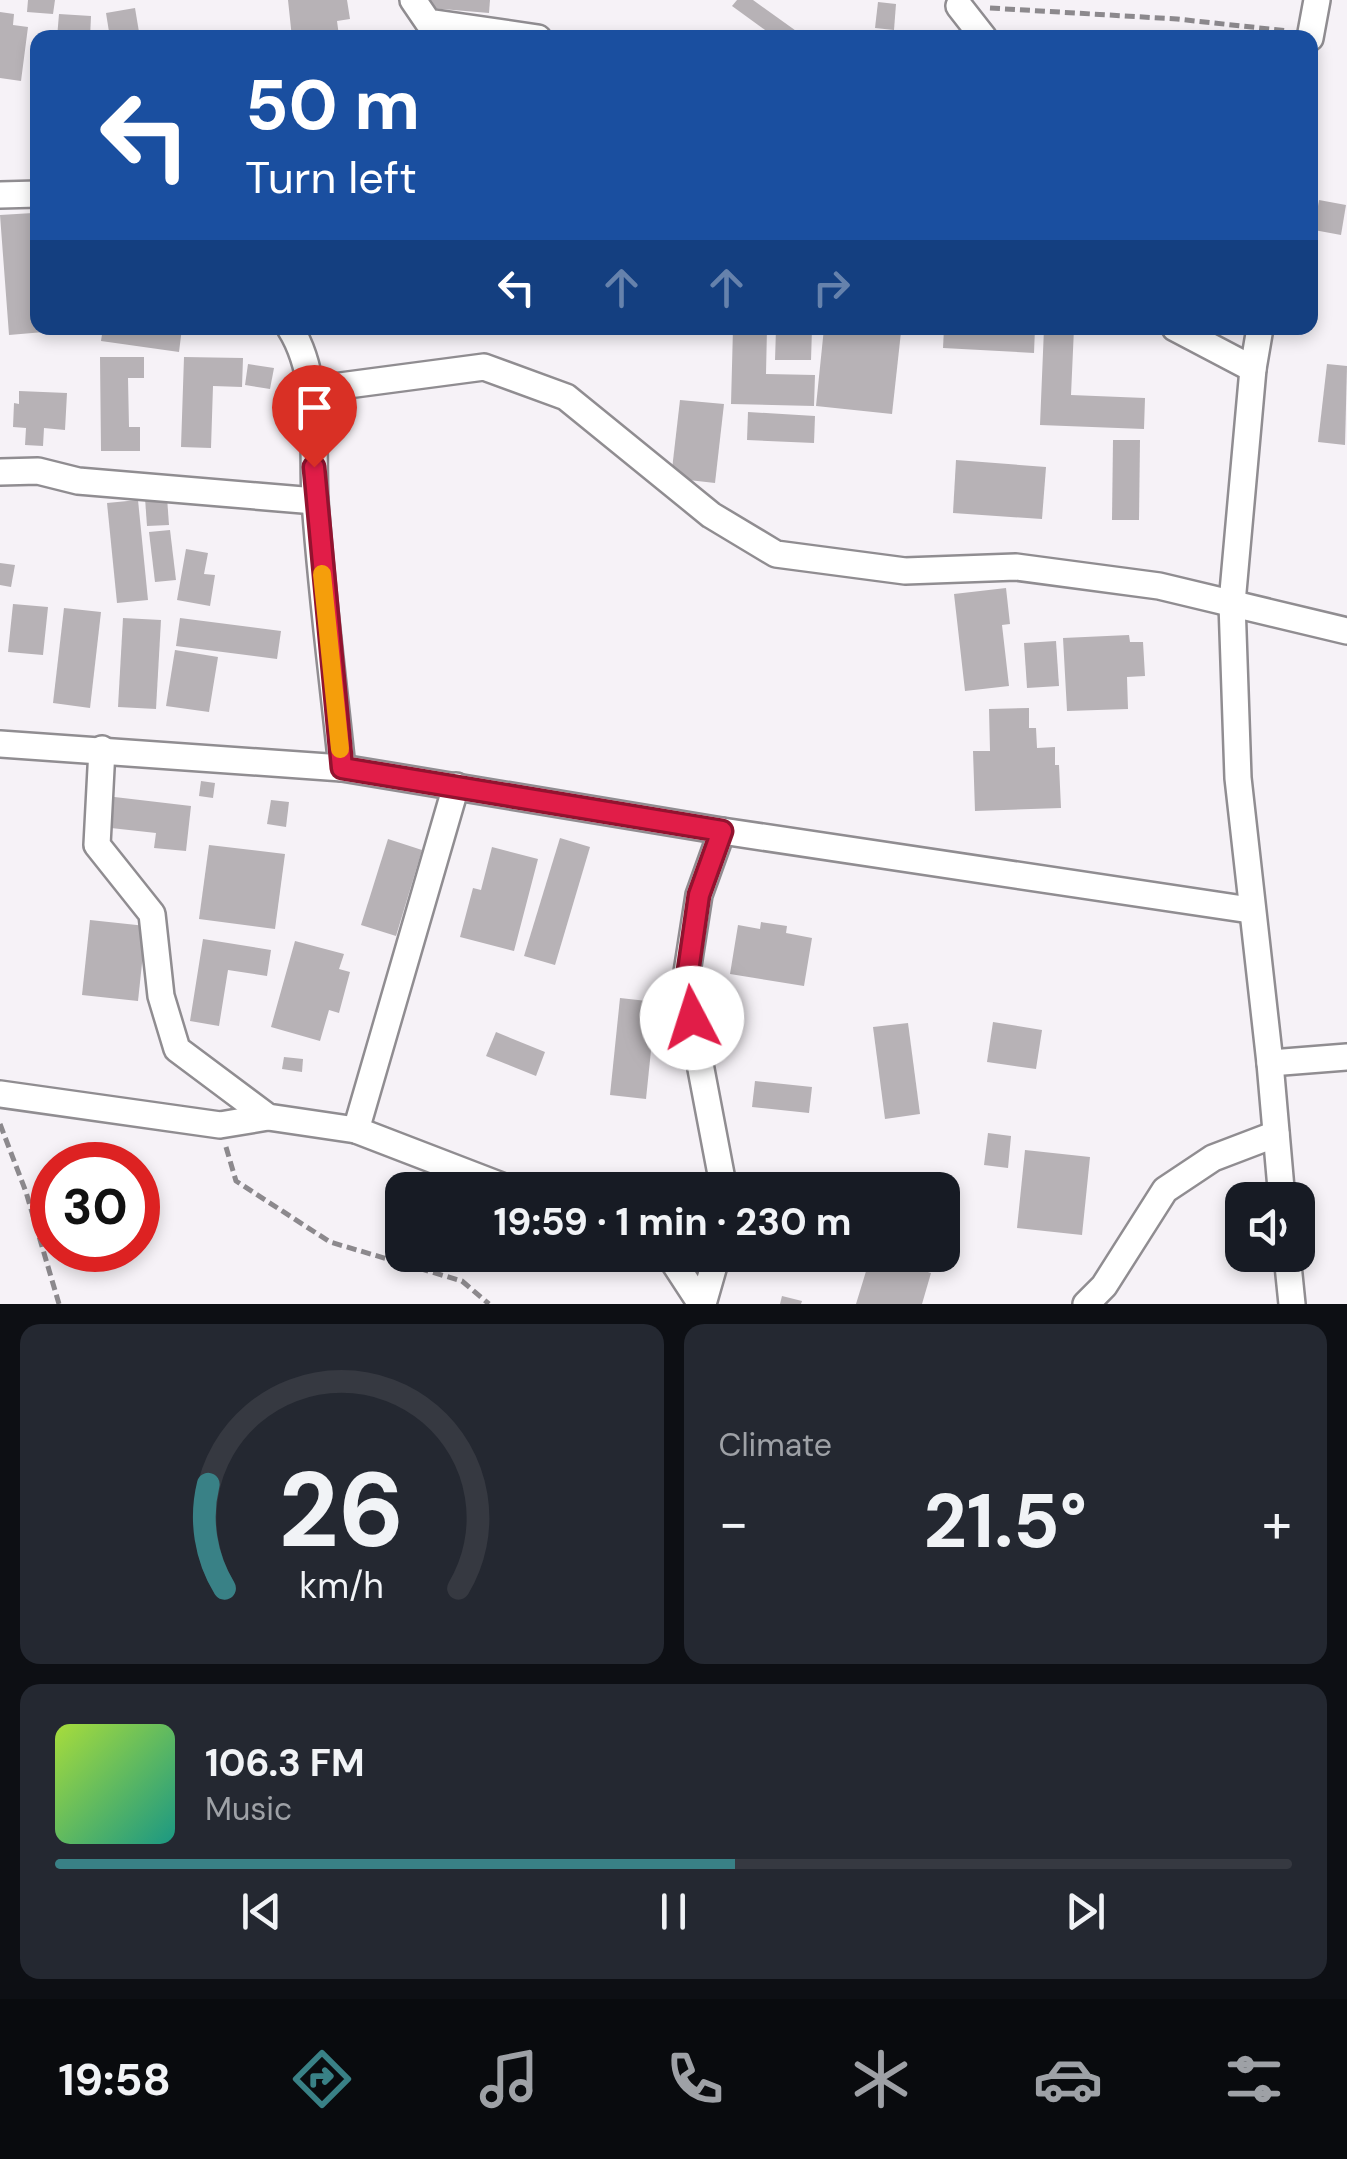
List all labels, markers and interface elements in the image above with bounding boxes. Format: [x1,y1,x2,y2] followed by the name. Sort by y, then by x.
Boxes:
[245,60,420,151] text: 50 m
[80,70,210,200] icon: left
[245,148,417,207] text: Turn left
[489,260,544,315] icon: left
[594,260,649,315] icon: ahead
[699,260,754,315] icon: ahead
[804,260,859,315] icon: right
[272,365,357,468] pin
[287,380,342,435] icon: arrive
[640,966,744,1070] position arrow
[30,1142,160,1272] speed limit sign: 30
[1225,1182,1315,1272] map controls
[1225,1182,1315,1272] button: sound
[493,1197,852,1247] text: 19:59 · 1 min · 230 m
[719,1424,832,1466] text: Climate
[279,1443,405,1578] text: 26
[924,1473,1087,1570] text: 21.5°
[719,1487,749,1559] text: −
[1262,1487,1292,1559] text: +
[300,1563,384,1609] text: km/h
[205,1738,365,1788] text: 106.3 FM
[205,1788,292,1830] text: Music
[234,1884,289,1939] icon: previous
[646,1884,701,1939] icon: pause
[1058,1884,1113,1939] icon: next
[287,2044,357,2114] icon: directions
[474,2044,544,2114] icon: music
[660,2044,730,2114] icon: phone
[846,2044,916,2114] icon: climate
[1033,2044,1103,2114] icon: car
[1219,2044,1289,2114] icon: filters
[58,2050,171,2109] text: 19:58

